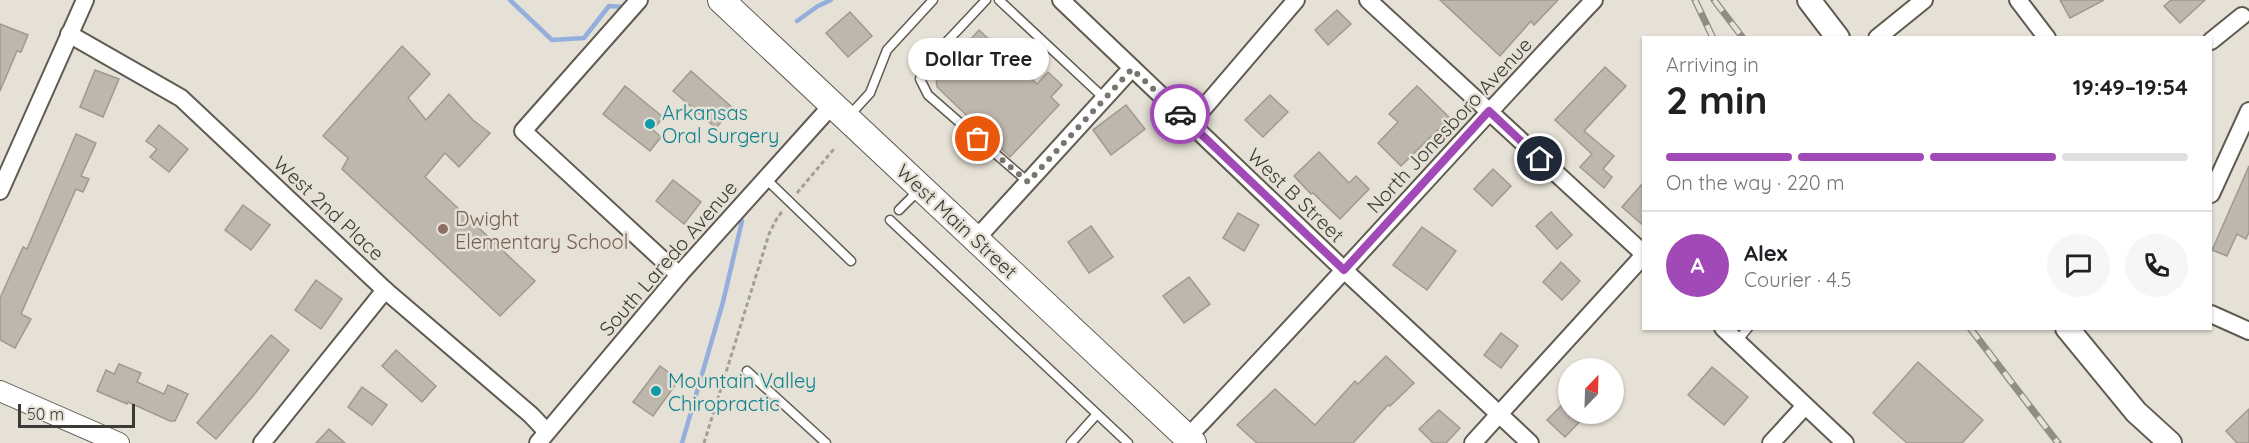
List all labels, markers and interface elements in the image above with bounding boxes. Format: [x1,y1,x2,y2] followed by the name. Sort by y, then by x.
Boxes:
[1361,32,1537,218] street label: North Jonesboro Avenue
[908,37,1048,79] callout: Dollar Tree
[925,46,1032,71] text: Dollar Tree
[1666,52,1759,77] text: Arriving in
[2073,73,2188,101] text: 19:49–19:54
[1666,75,1768,124] text: 2 min
[1150,84,1210,144] courier
[1164,98,1197,131] icon: car
[662,100,779,148] place label: Arkansas Oral Surgery
[952,113,1003,164] pin
[643,117,657,131] marker: Arkansas Oral Surgery
[961,122,994,155] icon: bag
[1514,133,1565,184] pin
[1523,142,1556,175] icon: home
[1242,143,1350,248] street label: West B Street
[268,150,390,266] street label: West 2nd Place
[891,158,1023,284] street label: West Main Street
[1666,170,1844,195] text: On the way · 220 m
[594,175,742,341] street label: South Laredo Avenue
[455,206,628,254] place label: Dwight Elementary School
[436,222,450,236] marker: Dwight Elementary School
[2047,234,2110,297] button: chat
[2125,234,2188,297] button: phone
[1744,239,1787,267] text: Alex
[1690,251,1705,279] text: A
[1744,267,1851,292] text: Courier · 4.5
[1558,358,1624,424] north arrow
[1558,358,1624,424] map controls
[668,368,816,416] place label: Mountain Valley Chiropractic
[649,384,663,398] marker: Mountain Valley Chiropractic
[18,401,135,428] scale bar
[27,404,64,424] text: 50 m

